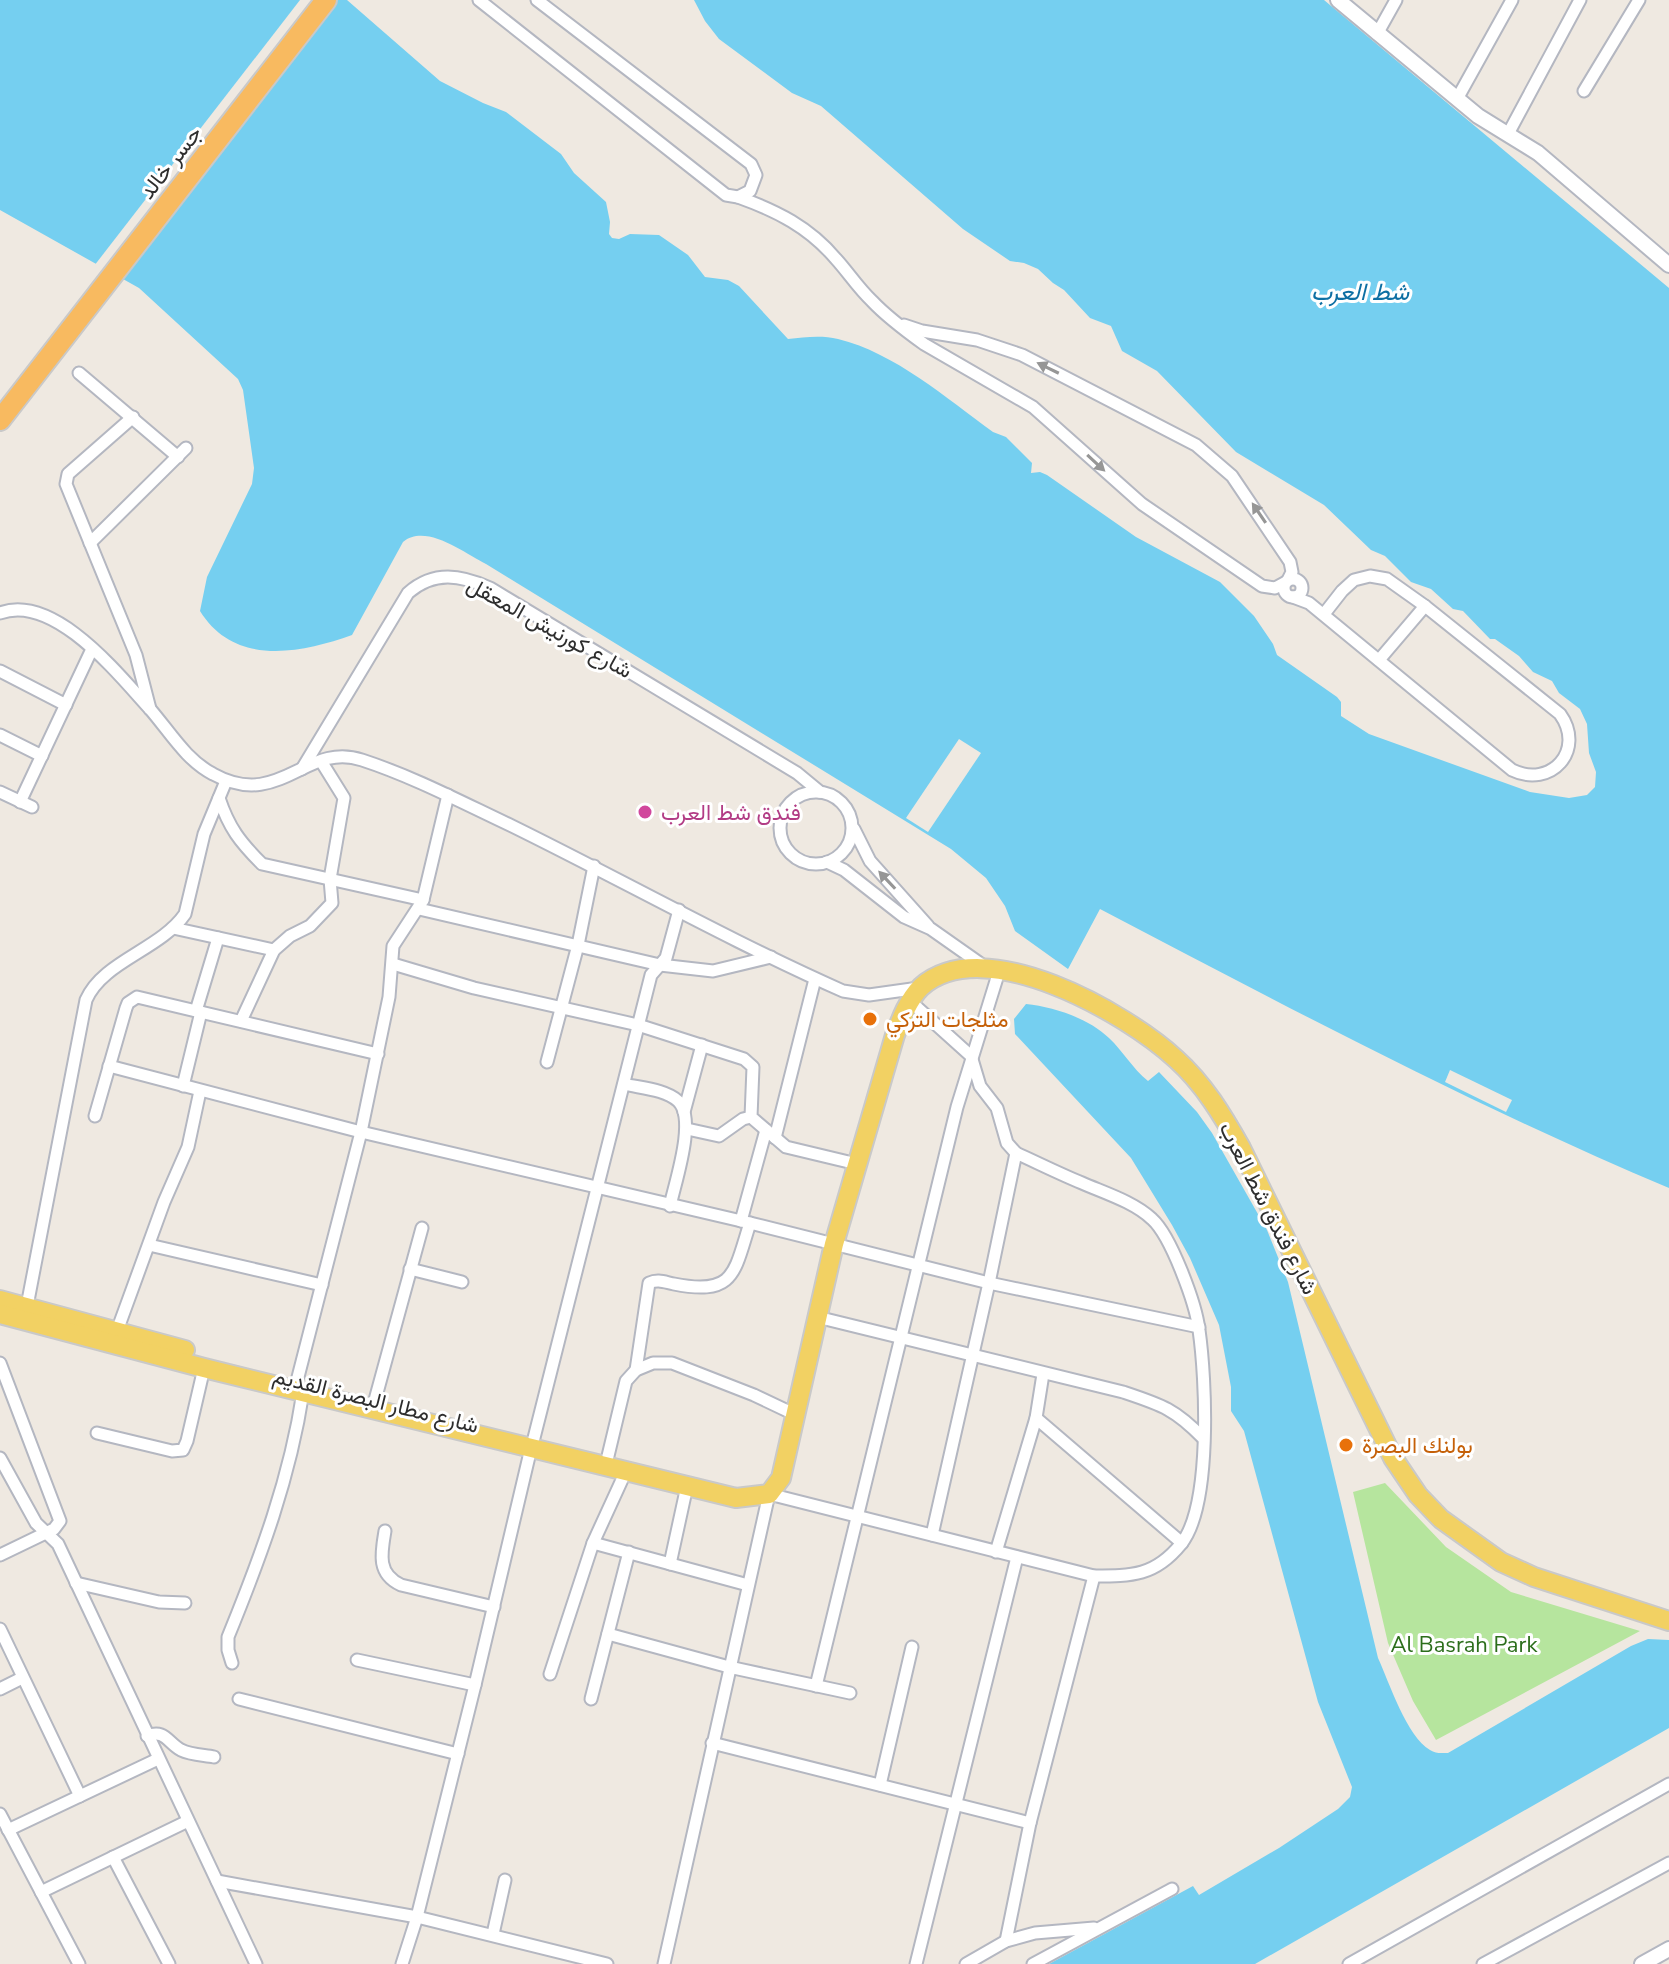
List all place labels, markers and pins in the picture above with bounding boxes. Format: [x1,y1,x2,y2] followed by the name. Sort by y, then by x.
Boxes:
[661,798,801,828] place label: فندق شط العرب
[636,803,654,821] marker: فندق شط العرب
[886,1005,1009,1038] place label: مثلجات التركي
[861,1010,879,1028] marker: مثلجات التركي
[1362,1431,1473,1461] place label: بولنك البصرة
[1337,1436,1355,1454] marker: بولنك البصرة

